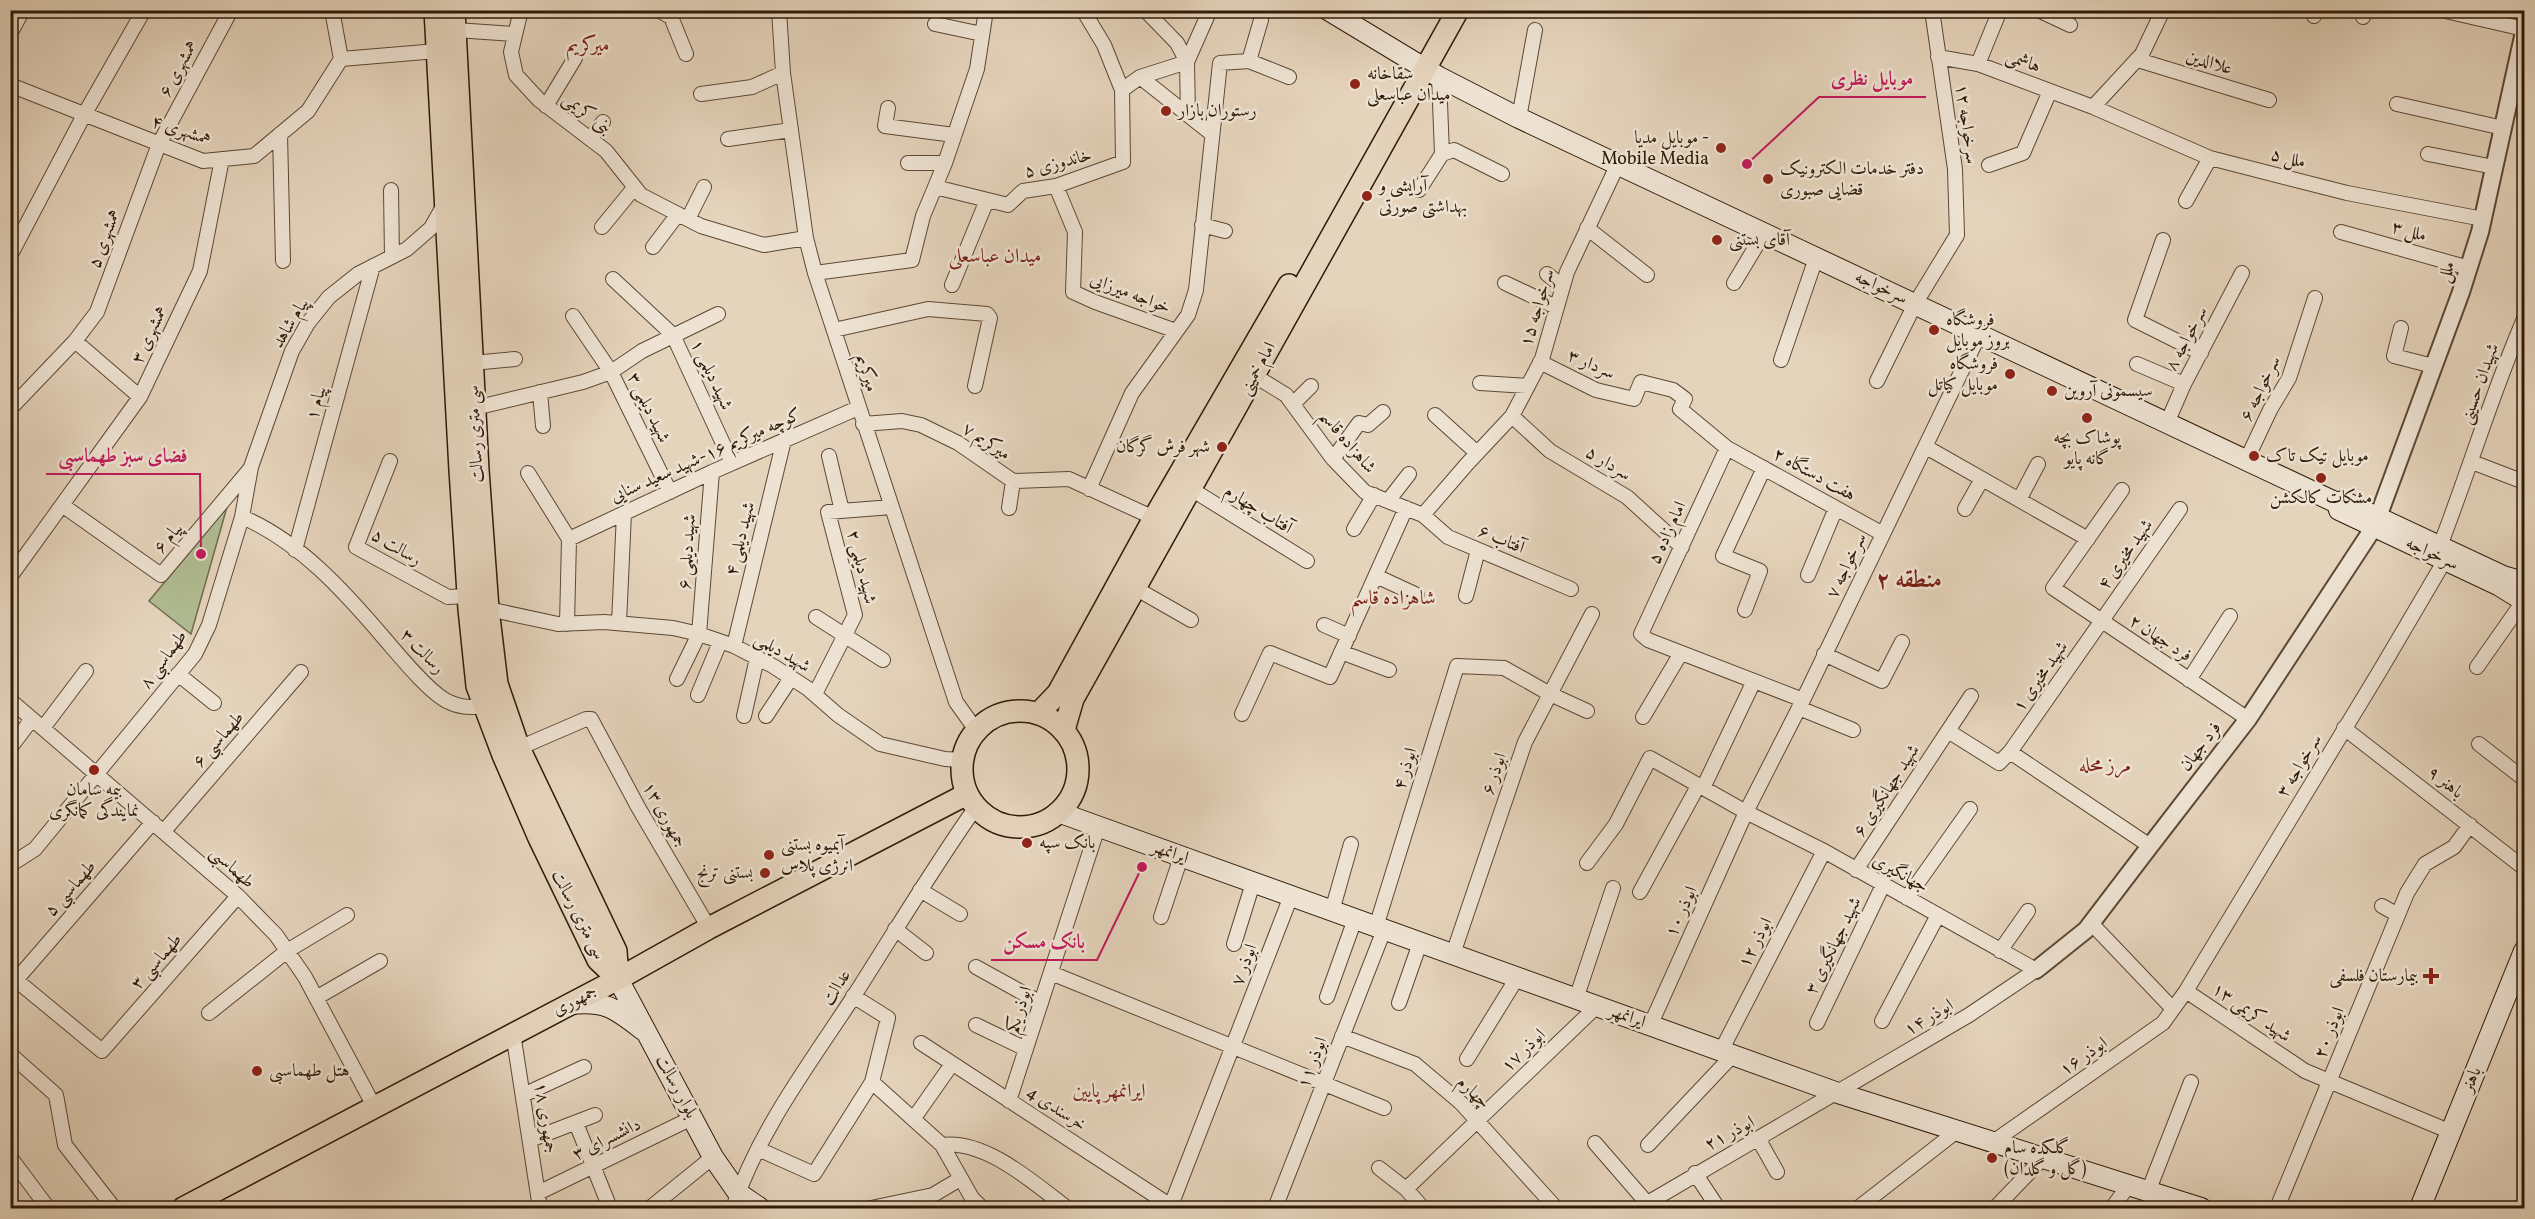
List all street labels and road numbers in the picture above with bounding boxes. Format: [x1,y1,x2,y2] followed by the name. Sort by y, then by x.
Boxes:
[154,36,204,102] street label: ۶ همشهری
[2002,44,2044,80] street label: هاشمی
[2183,44,2235,82] street label: علاالدین
[1948,82,1984,166] street label: ۱۲ سرخواجه
[557,87,617,141] street label: بنی کریمی
[148,110,214,152] street label: همشهری ۴
[1021,143,1095,185] street label: خاندوزی ۵
[2268,143,2308,175] street label: ملل ۵
[83,206,127,272] street label: ۵ همشهری
[2389,215,2429,249] street label: ملل ۳
[2432,258,2462,286] street label: ملل
[1850,265,1912,311] street label: سرخواجه
[1514,266,1562,350] street label: سرخواجه ۱۵
[1086,267,1174,321] street label: خواجه میرزایی
[266,293,318,354] street label: پیام شاهد
[126,302,174,368] street label: ۳ همشهری
[2160,302,2214,376] street label: ۸ سرخواجه
[684,335,738,415] street label: شهید دیلمی ۱
[1233,338,1285,401] street label: امام خمینی
[2454,340,2506,428] street label: شهیدان حسینی
[1563,344,1619,386] street label: ۳ سردار
[846,351,884,396] street label: میرکریم
[2234,352,2288,426] street label: سرخواجه ۶
[620,369,676,447] street label: شهید دیلمی ۳
[300,383,335,424] street label: ۱ پیام
[461,385,491,483] street label: سی متری رسالت
[606,403,806,511] street label: کوچه میرکریم ۱۶-شهید سعید سنایی
[1310,405,1381,482] street label: شاهزاده قاسم
[956,417,1015,469] street label: ۷ میرکریم
[1580,441,1636,487] street label: ۵ سردار
[1768,441,1860,508] street label: هفت دستگاه ۲
[1218,479,1299,544] street label: آفتاب چهارم
[1643,497,1695,569] street label: ۵ امام زاده
[720,499,762,579] street label: ۴ شهید دیلمی
[673,513,703,591] street label: ۶ شهید دیلمی
[2092,515,2160,595] street label: ۴ شهید مخیری
[148,517,191,561] street label: ۶ پیام
[1474,519,1530,562] street label: آفتاب ۶
[366,523,426,573] street label: ۵ رسالت
[840,527,882,607] street label: ۲ شهید دیلمی
[1820,529,1874,603] street label: سرخواجه ۷
[2401,531,2463,577] street label: سرخواجه
[2124,609,2196,669] street label: ۲ فرد جهان
[394,624,450,680] street label: ۳ رسالت
[134,625,195,695] street label: ۸ طهماسبی
[749,627,815,679] street label: شهید دیلمی
[2007,637,2075,717] street label: شهید مخیری ۱
[188,706,251,774] street label: ۶ طهماسبی
[2174,717,2228,777] street label: فرد جهان
[2271,730,2329,802] street label: سرخواجه ۳
[1847,739,1926,842] street label: ۶ شهید جهانگیری
[1388,745,1424,793] street label: ابوذر ۴
[1476,750,1514,798] street label: ابوذر ۶
[2422,761,2468,805] street label: ۹ باهنر
[636,777,692,853] street label: ۱۳ جمهوری
[1146,834,1192,871] street label: ایرانمهر
[203,841,260,896] street label: طهماسبی
[1867,848,1933,900] street label: جهانگیری
[40,855,103,923] street label: ۵ طهماسبی
[545,866,611,964] street label: سی متری رسالت
[1660,882,1704,942] street label: ابوذر ۱۰
[1799,893,1868,999] street label: ۳ شهید جهانگیری
[1733,913,1779,973] street label: ابوذر ۱۲
[126,928,189,996] street label: ۳ طهماسبی
[1226,940,1264,990] street label: ۷ ابوذر
[816,965,858,1011] street label: عدالت
[2206,977,2296,1049] street label: ۱۳ شهید کریمی
[548,979,602,1023] street label: جمهوری
[1001,983,1042,1038] street label: ابوذر یکم
[1900,993,1958,1042] street label: ۱۴ ابوذر
[1603,998,1649,1035] street label: ایرانمهر
[2308,1003,2352,1062] street label: ابوذر ۲۰
[1496,1023,1552,1079] street label: ۱۷ ابوذر
[2055,1031,2113,1083] street label: ۱۶ ابوذر
[1292,1033,1334,1092] street label: ابوذر ۱۱
[649,1051,703,1123] street label: بلوار رسالت
[2455,1063,2488,1098] street label: باهنر
[1449,1071,1495,1117] street label: چهارم
[1021,1080,1091,1138] street label: خرسندی 4
[527,1081,563,1155] street label: جمهوری ۱۸
[1701,1110,1760,1158] street label: ۲۱ ابوذر
[569,1113,645,1167] street label: ۳ دانشسرای

